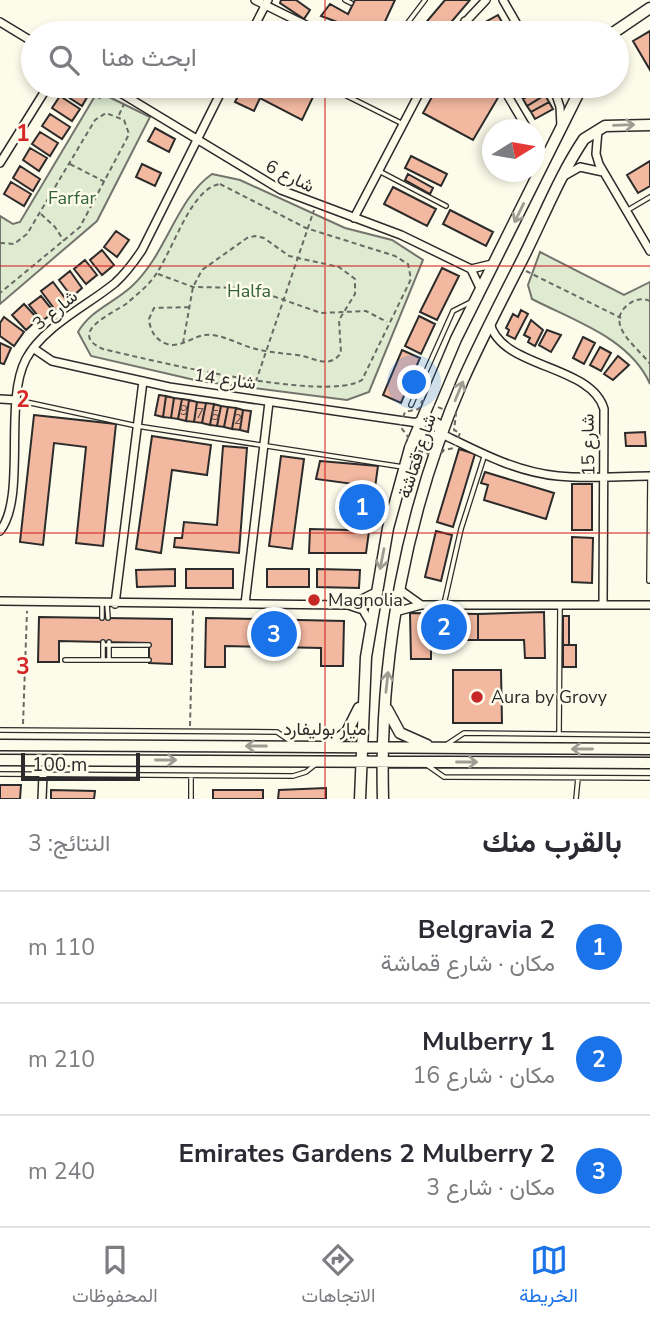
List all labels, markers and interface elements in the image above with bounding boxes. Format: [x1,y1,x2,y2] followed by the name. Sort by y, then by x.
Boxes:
[21,21,629,98] search box
[101,40,197,75] text: ابحث هنا
[45,41,83,79] icon: search
[16,118,30,149] text: 1
[612,118,635,131] one-way arrow
[482,119,545,182] north arrow
[262,154,318,198] street label: شارع 6
[48,186,96,210] park label: Farfar
[512,202,526,223] one-way arrow
[227,279,271,303] park label: Halfa
[27,284,83,336] street label: شارع 3
[192,363,258,395] street label: شارع 14
[397,365,431,399] your location
[453,381,466,402] one-way arrow
[16,384,30,415] text: 2
[180,401,188,420] house number: 9
[196,404,204,423] house number: 7
[211,406,219,425] house number: 5
[234,410,242,429] house number: 2
[392,411,442,501] street label: شارع قماشة
[575,414,601,476] street label: شارع 15
[339,481,385,533] pin: 1
[374,547,388,570] one-way arrow
[328,588,403,612] place label: Magnolia
[306,592,322,608] marker: Magnolia
[421,601,467,653] pin: 2
[251,608,297,660] pin: 3
[16,651,30,682] text: 3
[381,671,394,694] one-way arrow
[491,685,608,709] place label: Aura by Grovy
[469,689,485,705] marker: Aura by Grovy
[283,717,367,741] street label: ميار بوليفارد
[245,740,268,753] one-way arrow
[571,742,594,755] one-way arrow
[21,750,140,782] scale bar
[32,752,87,778] text: 100 m
[154,753,177,767] one-way arrow
[455,755,478,768] one-way arrow
[482,822,622,863] text: بالقرب منك
[28,828,110,859] text: النتائج: 3
[418,912,555,947] text: Belgravia 2
[28,932,95,963] text: 110 m
[592,932,606,963] text: 1
[380,948,555,979] text: مكان · شارع قماشة
[422,1024,555,1059] text: Mulberry 1
[28,1044,95,1075] text: 210 m
[592,1044,606,1075] text: 2
[413,1060,555,1091] text: مكان · شارع 16
[178,1136,555,1171] text: Emirates Gardens 2 Mulberry 2
[28,1156,95,1187] text: 240 m
[592,1156,606,1187] text: 3
[426,1172,555,1203] text: مكان · شارع 3
[72,1241,158,1312] tab: المحفوظات
[302,1241,375,1312] tab: الاتجاهات
[519,1241,578,1312] tab: الخريطة

